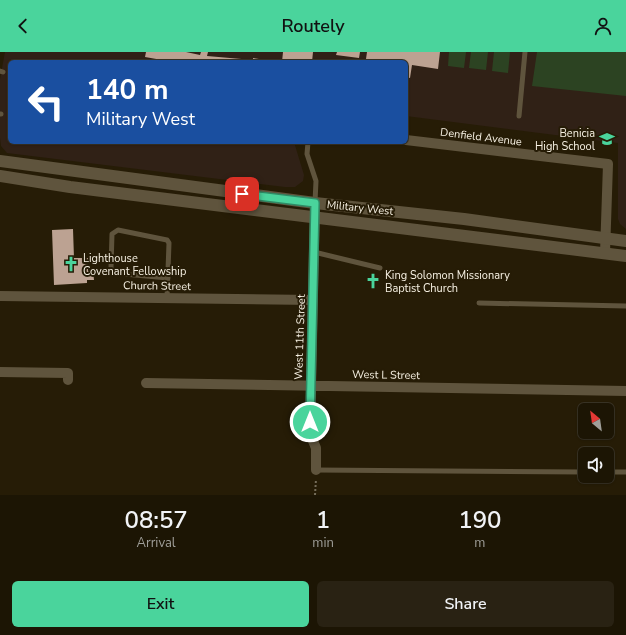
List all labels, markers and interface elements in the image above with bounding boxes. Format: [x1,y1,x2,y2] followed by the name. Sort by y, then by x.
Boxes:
[281,14,345,38] text: Routely
[12,15,34,37] icon: back
[592,15,614,37] icon: person
[86,71,169,109] text: 140 m
[20,76,72,128] icon: left
[86,107,195,131] text: Military West
[439,125,523,149] street label: Denfield Avenue
[535,126,596,154] place label: Benicia High School
[598,130,616,148] school or university icon: Benicia High School
[225,177,259,211] pin
[231,183,253,205] icon: arrive
[326,197,394,219] street label: Military West
[83,251,186,279] place label: Lighthouse Covenant Fellowship
[62,255,80,273] church icon: Lighthouse Covenant Fellowship
[385,268,510,296] place label: King Solomon Missionary Baptist Church
[364,272,382,290] church icon: King Solomon Missionary Baptist Church
[123,278,191,294] street label: Church Street
[291,294,309,380] street label: West 11th Street
[352,367,420,383] street label: West L Street
[289,401,331,443] position arrow
[578,403,614,439] north arrow
[578,403,614,483] map controls
[578,447,614,483] button: sound
[124,504,188,536] text: 08:57
[316,504,330,536] text: 1
[458,504,501,536] text: 190
[137,534,176,552] text: Arrival
[312,534,334,552] text: min
[474,534,485,552] text: m
[12,581,309,627] button: Exit
[317,581,614,627] button: Share

